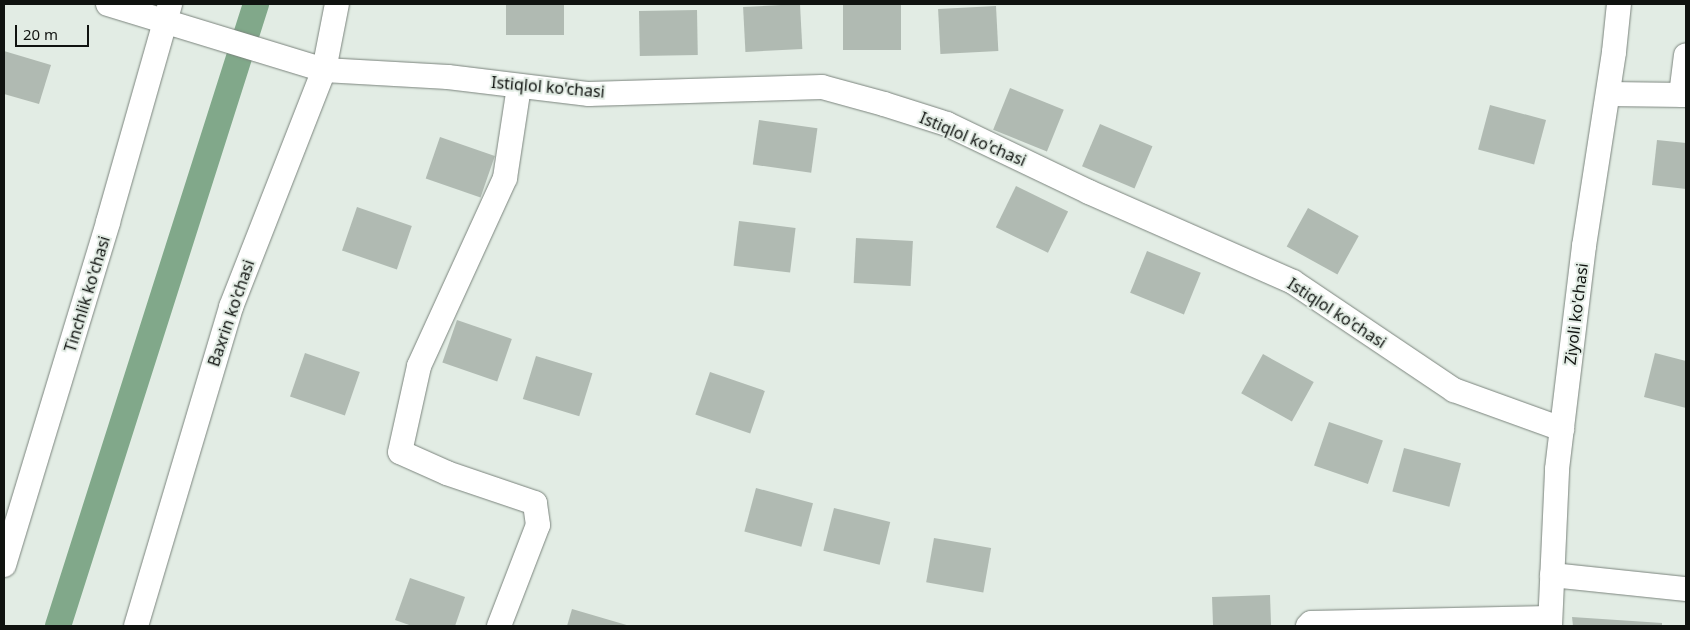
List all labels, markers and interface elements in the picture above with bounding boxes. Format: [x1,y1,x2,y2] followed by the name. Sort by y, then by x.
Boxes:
[18,15,91,47] scale bar
[23,24,58,44] text: 20 m
[490,72,606,102] street label: Istiqlol ko'chasi
[917,108,1029,170] street label: Istiqlol ko'chasi
[60,234,114,354] street label: Tinchlik ko'chasi
[204,257,258,369] street label: Baxrin ko'chasi
[1560,262,1592,366] street label: Ziyoli ko'chasi
[1284,274,1390,352] street label: Istiqlol ko'chasi

